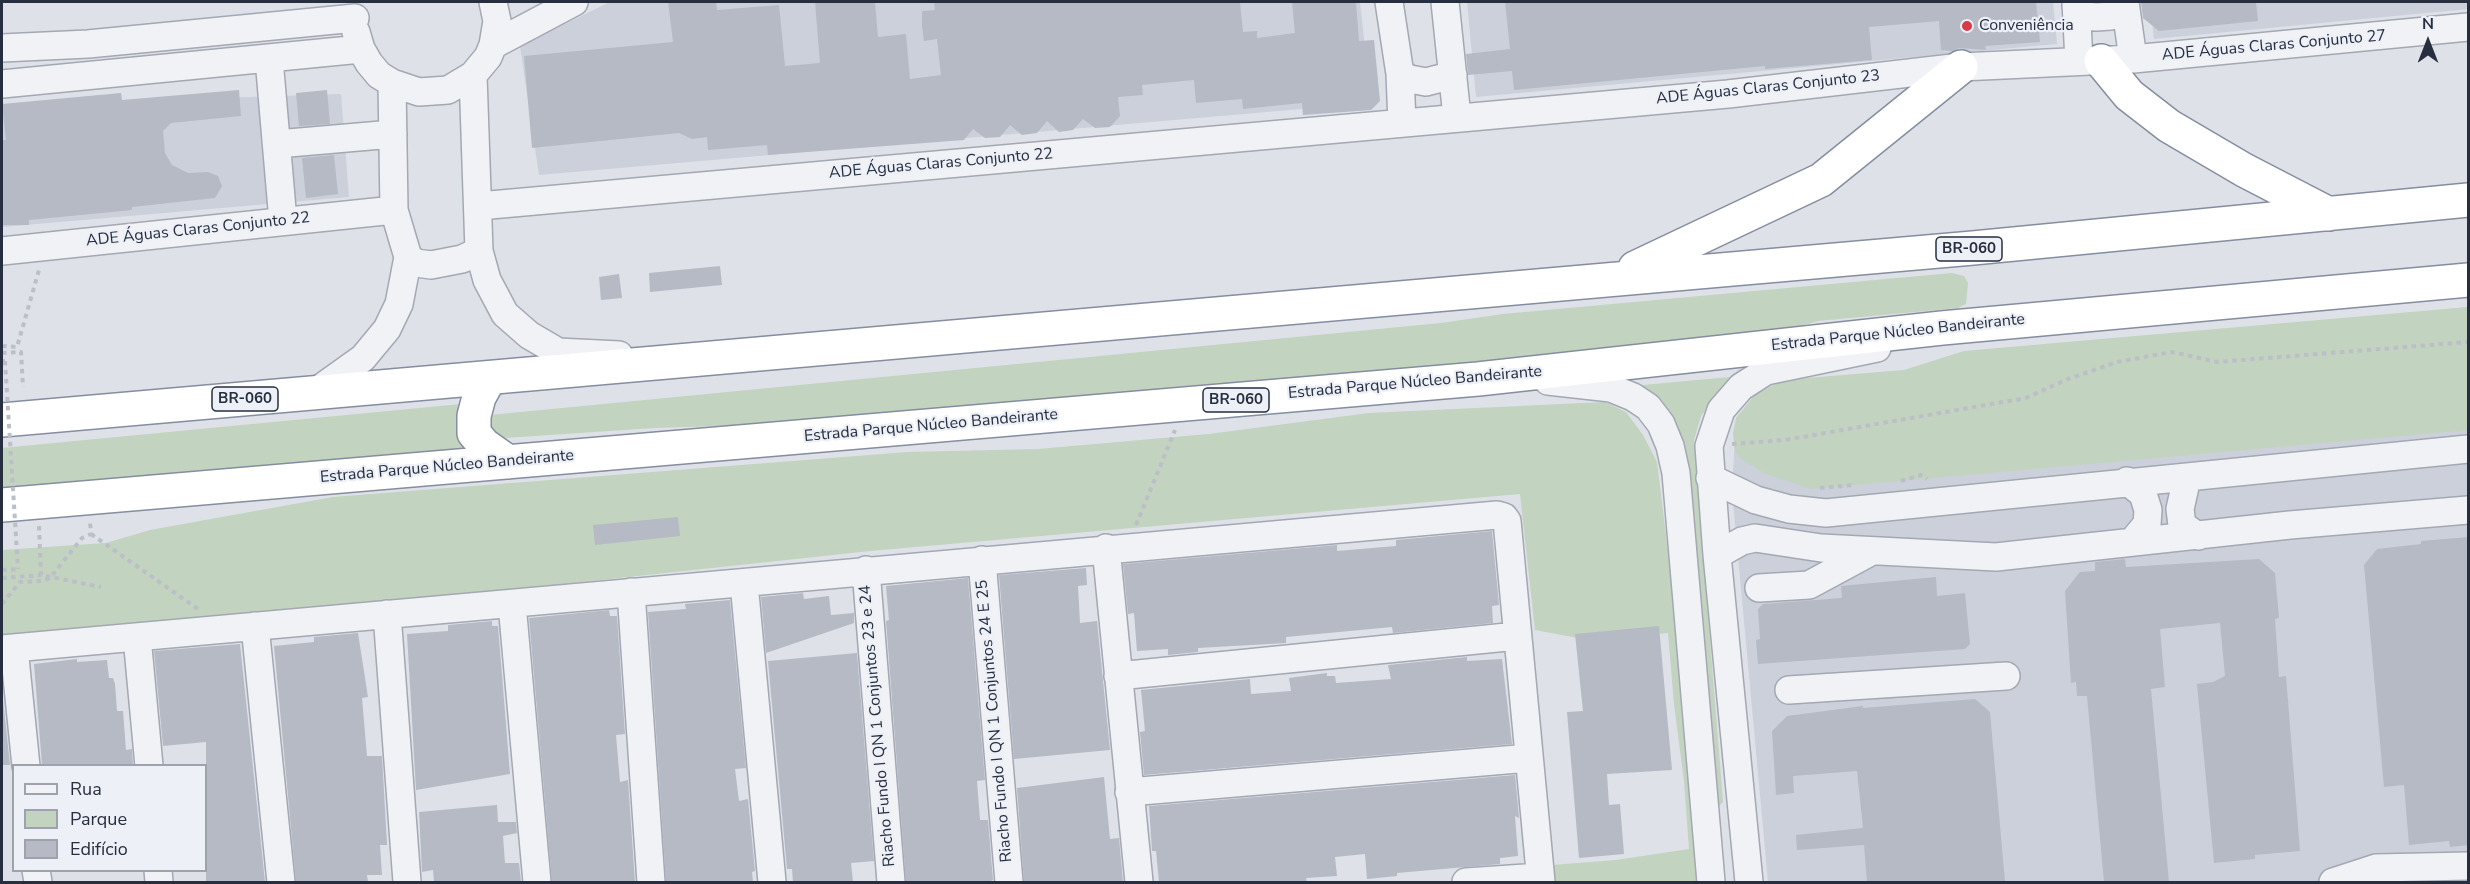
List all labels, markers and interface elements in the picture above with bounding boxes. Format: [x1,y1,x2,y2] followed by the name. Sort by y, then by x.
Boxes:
[2398,12,2458,72] north arrow
[2422,13,2434,35] text: N
[1979,16,2074,36] place label: Conveniência
[1960,19,1974,33] marker: Conveniência
[2161,27,2387,65] street label: ADE Águas Claras Conjunto 27
[1655,67,1881,109] street label: ADE Águas Claras Conjunto 23
[828,145,1054,183] street label: ADE Águas Claras Conjunto 22
[85,209,311,251] street label: ADE Águas Claras Conjunto 22
[1936,237,2002,261] road number: BR-060
[1770,310,2026,356] street label: Estrada Parque Núcleo Bandeirante
[1287,362,1543,404] street label: Estrada Parque Núcleo Bandeirante
[212,387,278,411] road number: BR-060
[1203,388,1269,412] road number: BR-060
[803,405,1059,447] street label: Estrada Parque Núcleo Bandeirante
[319,446,575,488] street label: Estrada Parque Núcleo Bandeirante
[973,579,1017,863] street label: Riacho Fundo I QN 1 Conjuntos 24 E 25
[856,584,900,868] street label: Riacho Fundo I QN 1 Conjuntos 23 e 24
[12,764,207,872] legend
[70,777,102,801] text: Rua
[70,807,127,831] text: Parque
[70,837,128,861] text: Edifício

